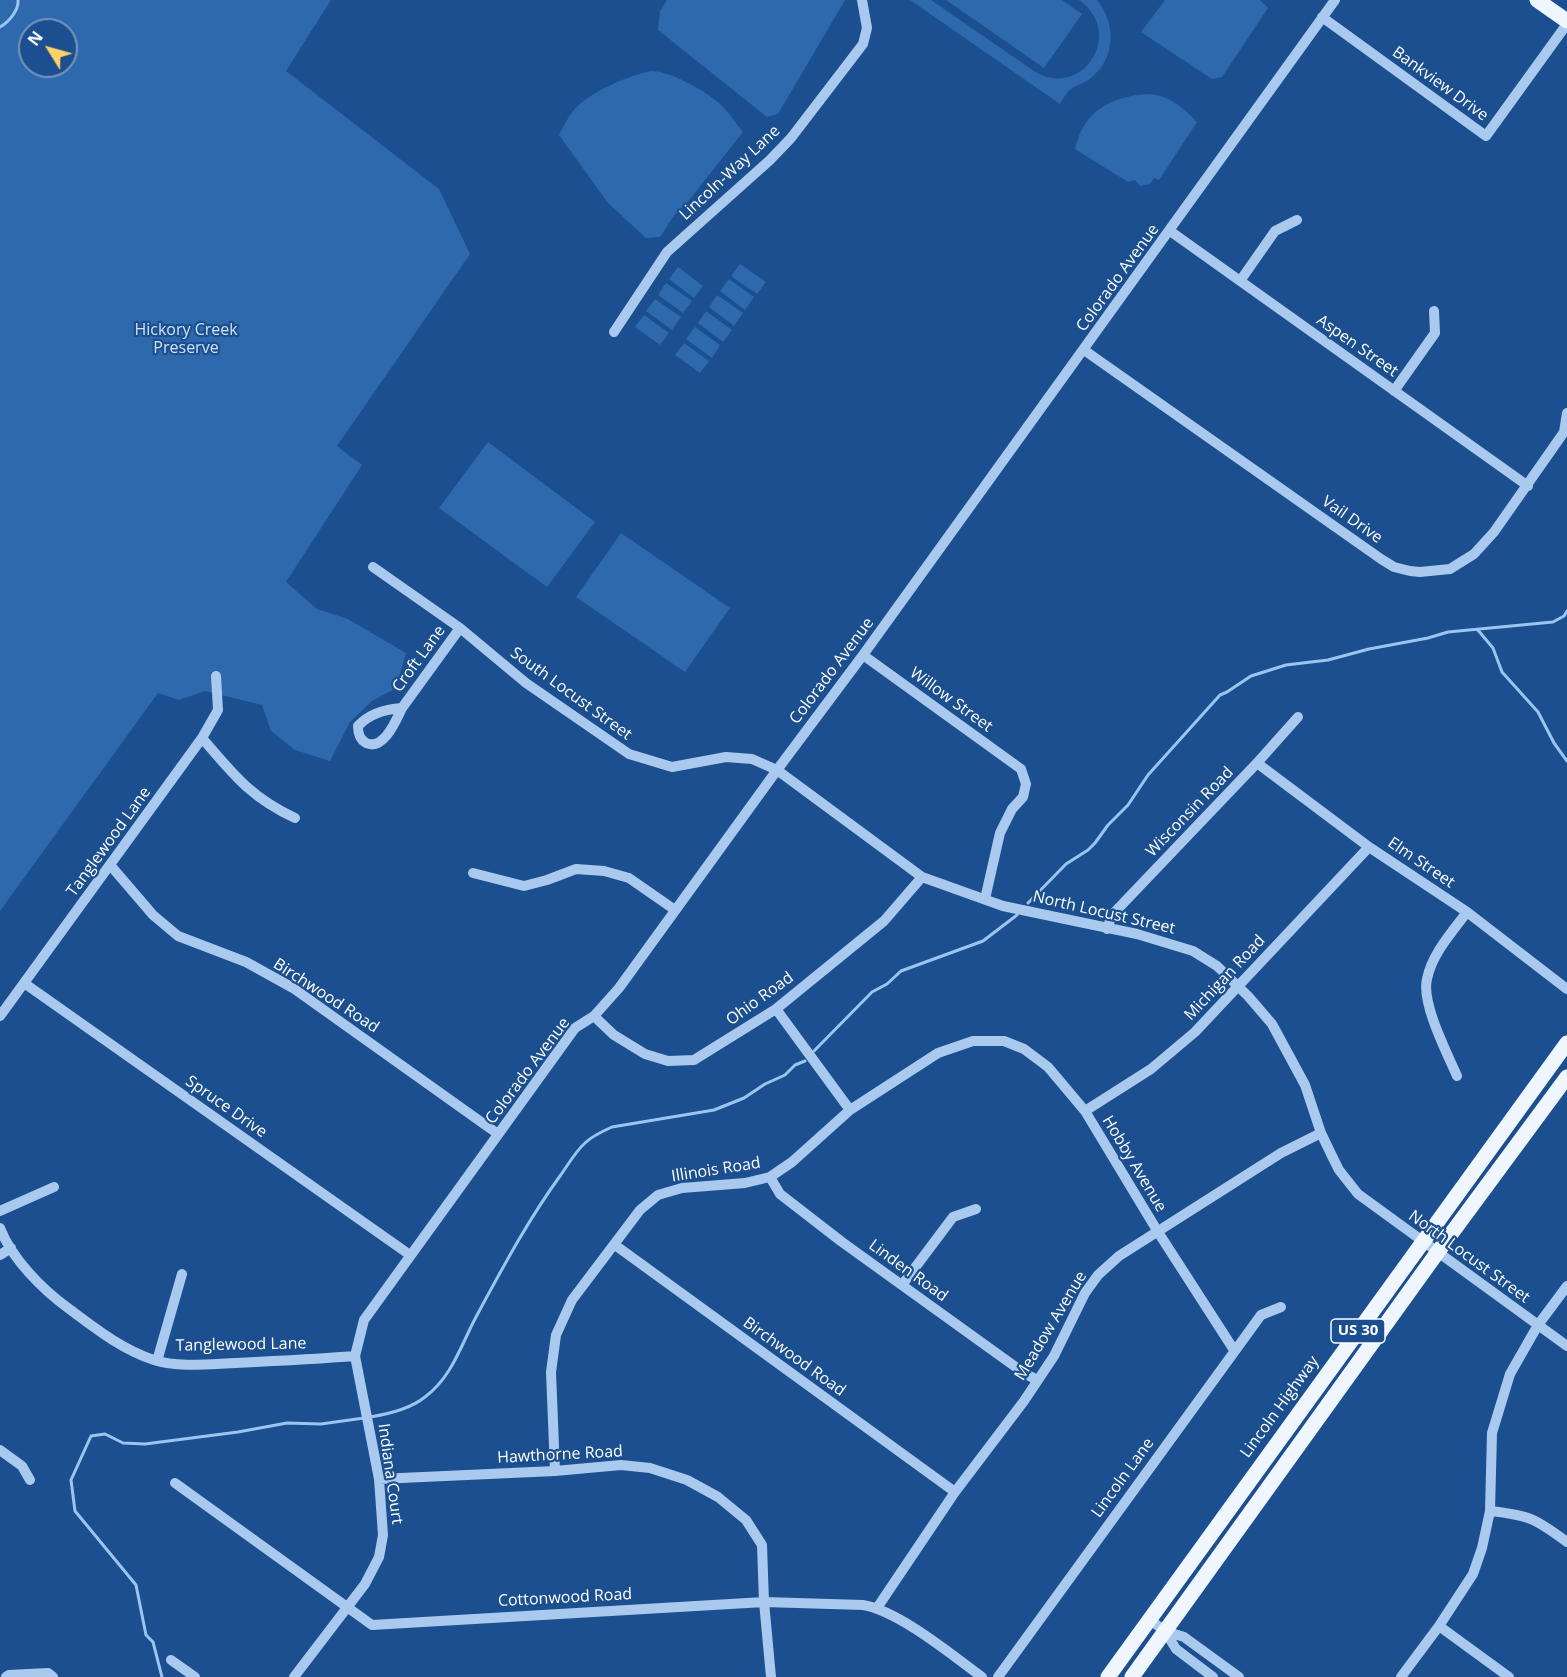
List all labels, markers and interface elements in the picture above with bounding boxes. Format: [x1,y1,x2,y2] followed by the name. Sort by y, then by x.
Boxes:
[18,18,78,78] north arrow
[23,27,48,50] text: N
[1388,43,1492,125] street label: Bankview Drive
[676,122,784,224] street label: Lincoln-Way Lane
[1073,221,1163,335] street label: Colorado Avenue
[1313,311,1401,381] street label: Aspen Street
[134,320,238,358] park label: Hickory Creek Preserve
[1318,492,1386,548] street label: Vail Drive
[786,614,878,728] street label: Colorado Avenue
[388,622,450,696] street label: Croft Lane
[506,643,636,745] street label: South Locust Street
[906,664,996,736] street label: Willow Street
[1142,763,1238,861] street label: Wisconsin Road
[63,783,155,901] street label: Tanglewood Lane
[1384,834,1458,892] street label: Elm Street
[1031,887,1177,939] street label: North Locust Street
[1181,931,1269,1025] street label: Michigan Road
[270,955,382,1037] street label: Birchwood Road
[723,968,797,1030] street label: Ohio Road
[482,1014,574,1128] street label: Colorado Avenue
[182,1072,270,1142] street label: Spruce Drive
[1098,1112,1170,1216] street label: Hobby Avenue
[670,1153,762,1187] street label: Illinois Road
[1404,1206,1534,1308] street label: North Locust Street
[865,1236,951,1306] street label: Linden Road
[1011,1268,1091,1384] street label: Meadow Avenue
[739,1313,849,1401] street label: Birchwood Road
[1331,1319,1385,1343] road number: US 30
[175,1334,307,1356] street label: Tanglewood Lane
[1237,1352,1323,1462] street label: Lincoln Highway
[373,1422,407,1526] street label: Indiana Court
[1088,1435,1158,1521] street label: Lincoln Lane
[497,1442,623,1468] street label: Hawthorne Road
[497,1585,633,1611] street label: Cottonwood Road

